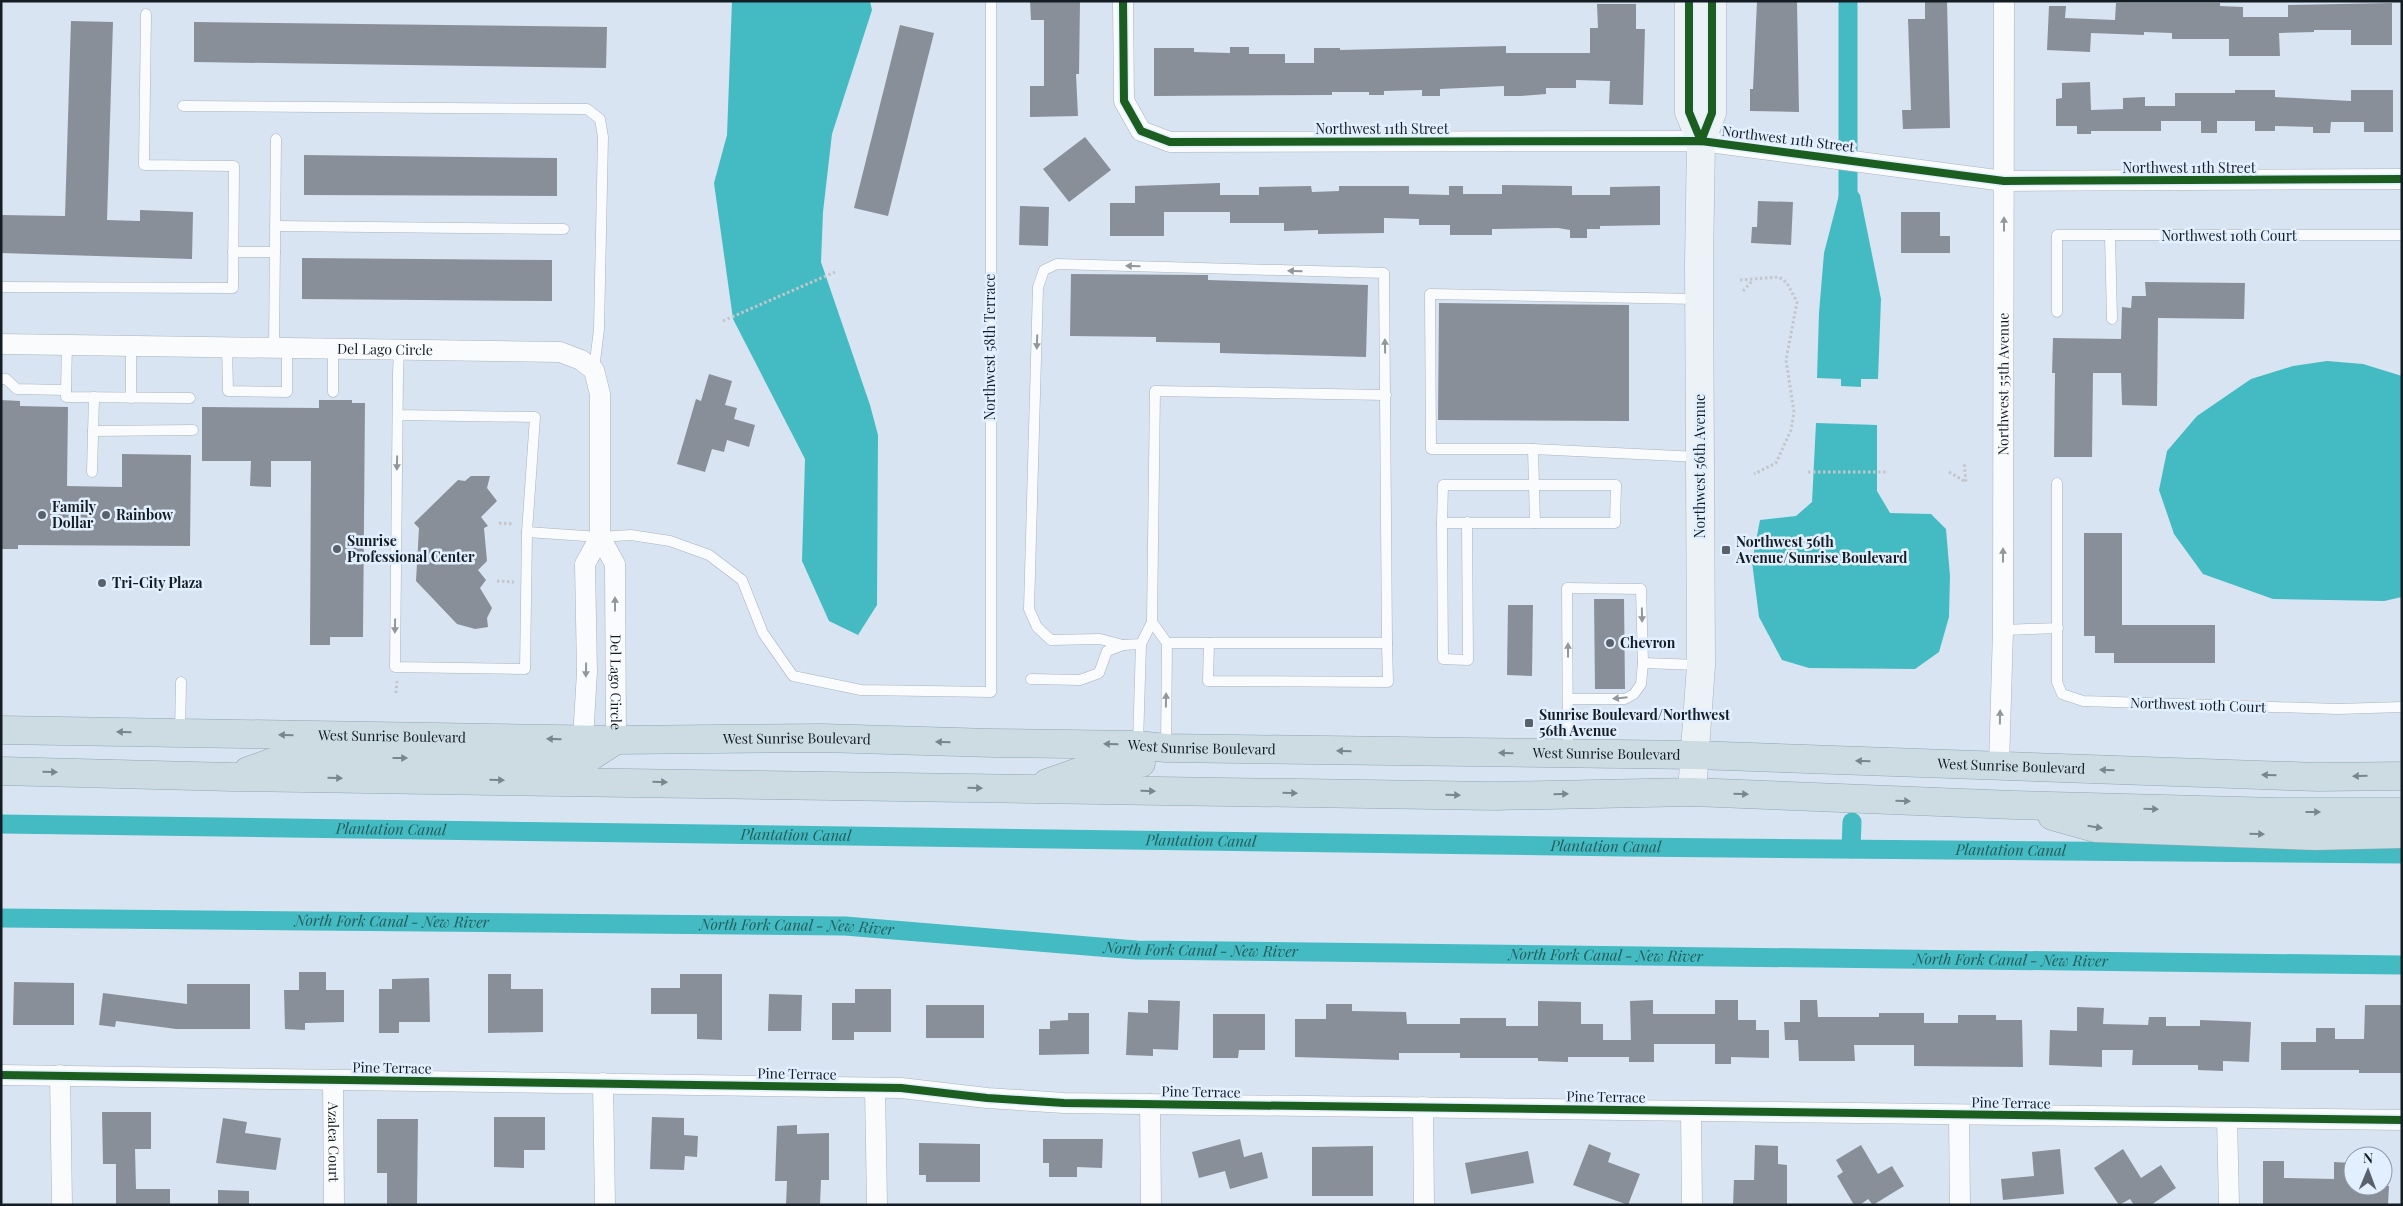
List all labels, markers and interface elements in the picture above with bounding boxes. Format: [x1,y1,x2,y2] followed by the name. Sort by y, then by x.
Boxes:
[1315,119,1450,138] street label: Northwest 11th Street
[1721,121,1856,156] street label: Northwest 11th Street
[2122,158,2257,177] street label: Northwest 11th Street
[2000,216,2008,232] one-way arrow
[2161,226,2298,245] street label: Northwest 10th Court
[1124,262,1140,270] one-way arrow
[1287,266,1303,274] one-way arrow
[980,274,999,420] street label: Northwest 58th Terrace
[1993,313,2013,456] street label: Northwest 55th Avenue
[1032,334,1040,350] one-way arrow
[1381,338,1389,354] one-way arrow
[337,339,433,359] street label: Del Lago Circle
[1690,394,1709,538] street label: Northwest 56th Avenue
[393,456,401,472] one-way arrow
[52,497,97,532] place label: Family Dollar
[116,505,174,524] place label: Rainbow
[36,509,48,521] marker: Family Dollar
[100,509,112,521] marker: Rainbow
[347,531,475,566] place label: Sunrise Professional Center
[1735,532,1908,567] place label: Northwest 56th Avenue/Sunrise Boulevard
[331,543,343,555] marker: Sunrise Professional Center
[1720,544,1732,556] marker: Northwest 56th Avenue/Sunrise Boulevard
[1999,546,2007,562] one-way arrow
[112,573,203,592] place label: Tri-City Plaza
[96,577,108,589] marker: Tri-City Plaza
[611,595,619,611] one-way arrow
[1638,608,1646,624] one-way arrow
[391,618,399,634] one-way arrow
[1620,633,1676,652] place label: Chevron
[606,634,626,730] street label: Del Lago Circle
[1604,637,1616,649] marker: Chevron
[1564,642,1572,658] one-way arrow
[582,662,590,678] one-way arrow
[1163,691,1171,707] one-way arrow
[2130,693,2267,716] street label: Northwest 10th Court
[1612,694,1628,702] one-way arrow
[1539,705,1730,740] place label: Sunrise Boulevard/Northwest 56th Avenue
[1997,709,2005,725] one-way arrow
[1523,717,1535,729] marker: Sunrise Boulevard/Northwest 56th Avenue
[317,725,466,747] street label: West Sunrise Boulevard
[115,728,131,736] one-way arrow
[722,728,871,748] street label: West Sunrise Boulevard
[278,731,294,739] one-way arrow
[545,735,561,743] one-way arrow
[1127,735,1276,758] street label: West Sunrise Boulevard
[935,738,951,746] one-way arrow
[1103,740,1119,748] one-way arrow
[1532,743,1681,764] street label: West Sunrise Boulevard
[1335,746,1351,754] one-way arrow
[1498,749,1514,757] one-way arrow
[392,754,408,762] one-way arrow
[1936,754,2086,778] street label: West Sunrise Boulevard
[1855,757,1871,765] one-way arrow
[2098,765,2114,773] one-way arrow
[42,768,58,776] one-way arrow
[2261,771,2277,779] one-way arrow
[2352,773,2368,781] one-way arrow
[327,774,343,782] one-way arrow
[490,776,506,784] one-way arrow
[652,778,668,786] one-way arrow
[968,784,984,792] one-way arrow
[1140,787,1156,795] one-way arrow
[1282,789,1298,797] one-way arrow
[1553,790,1569,798] one-way arrow
[1733,790,1749,798] one-way arrow
[1445,791,1461,799] one-way arrow
[1896,797,1912,805] one-way arrow
[2143,805,2159,813] one-way arrow
[2305,808,2321,816] one-way arrow
[335,818,447,839] water label: Plantation Canal
[740,823,852,845] water label: Plantation Canal
[2088,824,2104,832] one-way arrow
[1144,829,1257,851] water label: Plantation Canal
[2250,830,2266,838] one-way arrow
[1549,835,1662,856] water label: Plantation Canal
[1954,839,2067,860] water label: Plantation Canal
[293,910,490,932] water label: North Fork Canal - New River
[698,914,895,939] water label: North Fork Canal - New River
[1101,936,1299,961] water label: North Fork Canal - New River
[1507,943,1704,966] water label: North Fork Canal - New River
[1912,948,2109,971] water label: North Fork Canal - New River
[352,1057,432,1078] street label: Pine Terrace
[757,1063,837,1084] street label: Pine Terrace
[1161,1081,1241,1102] street label: Pine Terrace
[1566,1086,1646,1107] street label: Pine Terrace
[1971,1092,2051,1113] street label: Pine Terrace
[324,1101,344,1183] street label: Azalea Court
[2343,1146,2393,1196] north arrow
[2363,1148,2373,1167] text: N

